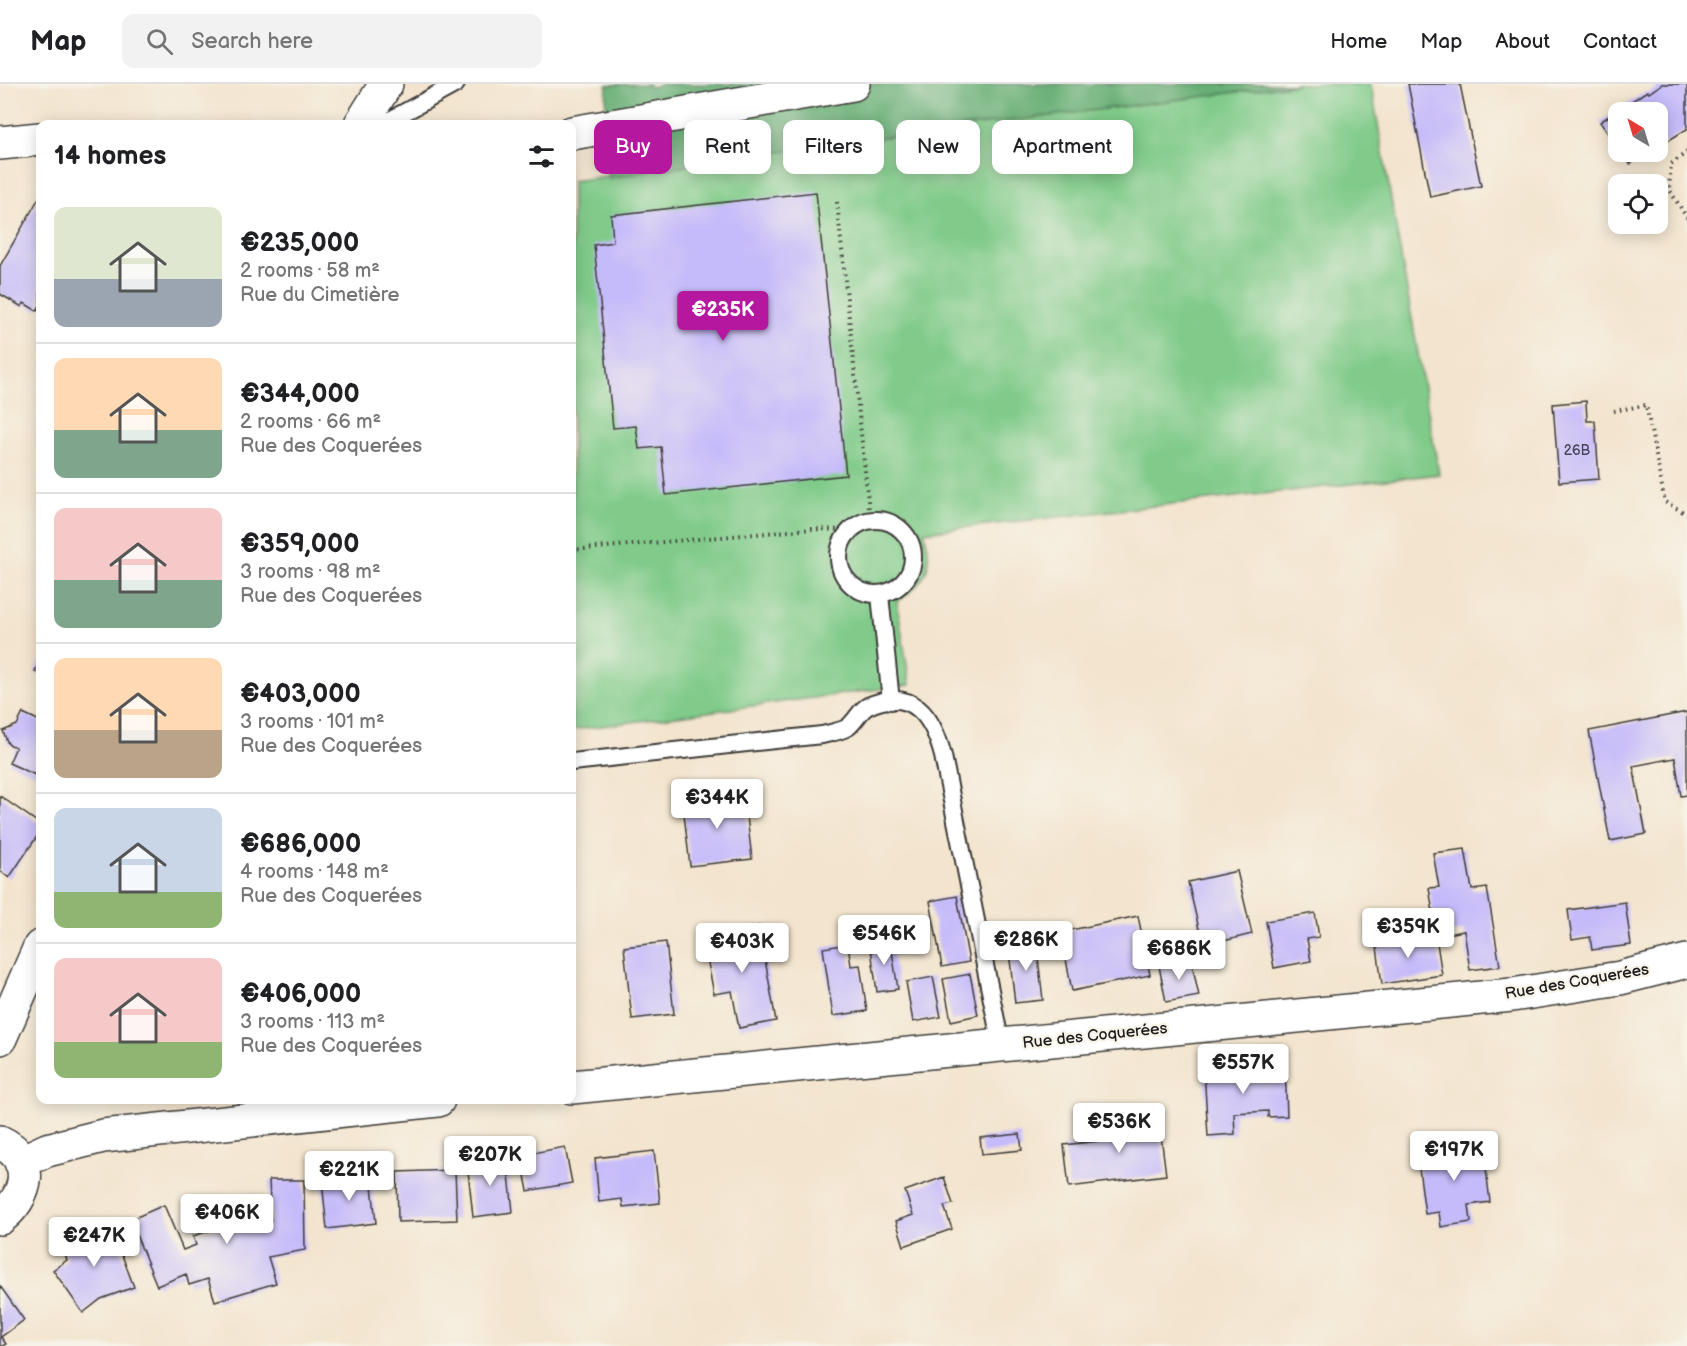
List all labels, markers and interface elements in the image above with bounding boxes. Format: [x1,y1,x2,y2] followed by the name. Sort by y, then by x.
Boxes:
[122,14,542,68] search box
[30,25,86,58] text: Map
[143,25,176,58] icon: search
[191,28,313,55] text: Search here
[1330,29,1387,54] text: Home
[1420,29,1462,54] text: Map
[1495,29,1550,54] text: About
[1583,29,1657,54] text: Contact
[1608,102,1668,162] north arrow
[1608,102,1668,234] map controls
[594,120,672,174] chip: Buy
[684,120,771,174] chip: Rent
[783,120,884,174] chip: Filters
[896,120,980,174] chip: New
[992,120,1133,174] chip: Apartment
[525,140,558,173] icon: filters
[54,141,166,172] text: 14 homes
[1608,174,1668,234] button: locate
[240,228,359,259] text: €235,000
[102,231,174,303] icon: home
[240,259,380,283] text: 2 rooms · 58 m²
[240,283,399,307] text: Rue du Cimetière
[681,291,765,342] pin: €235K
[691,298,755,322] text: €235K
[240,379,360,410] text: €344,000
[102,382,174,454] icon: home
[240,410,381,434] text: 2 rooms · 66 m²
[240,434,422,458] text: Rue des Coquerées
[1564,442,1591,459] house number: 26B
[240,529,359,560] text: €359,000
[102,532,174,604] icon: home
[240,560,381,584] text: 3 rooms · 98 m²
[240,584,422,608] text: Rue des Coquerées
[240,679,361,710] text: €403,000
[102,682,174,754] icon: home
[240,710,385,734] text: 3 rooms · 101 m²
[240,734,422,758] text: Rue des Coquerées
[675,779,759,830] pin: €344K
[685,786,749,810] text: €344K
[240,829,361,860] text: €686,000
[102,832,174,904] icon: home
[240,860,389,884] text: 4 rooms · 148 m²
[240,884,422,908] text: Rue des Coquerées
[1366,908,1450,959] pin: €359K
[842,915,926,966] pin: €546K
[1376,915,1440,939] text: €359K
[984,921,1068,972] pin: €286K
[852,922,916,946] text: €546K
[700,923,784,974] pin: €403K
[994,928,1058,952] text: €286K
[710,930,774,954] text: €403K
[1137,930,1221,981] pin: €686K
[1147,937,1211,961] text: €686K
[1504,960,1650,1004] street label: Rue des Coquerées
[240,979,361,1010] text: €406,000
[102,982,174,1054] icon: home
[240,1010,385,1034] text: 3 rooms · 113 m²
[1022,1019,1169,1053] street label: Rue des Coquerées
[240,1034,422,1058] text: Rue des Coquerées
[1201,1044,1285,1095] pin: €557K
[1212,1051,1274,1075] text: €557K
[1077,1103,1161,1154] pin: €536K
[1087,1110,1151,1134] text: €536K
[1412,1131,1496,1182] pin: €197K
[448,1136,532,1187] pin: €207K
[1424,1138,1484,1162] text: €197K
[458,1143,522,1167] text: €207K
[307,1151,391,1202] pin: €221K
[319,1158,379,1182] text: €221K
[185,1194,269,1245] pin: €406K
[194,1201,260,1225] text: €406K
[52,1217,136,1268] pin: €247K
[63,1224,125,1248] text: €247K

